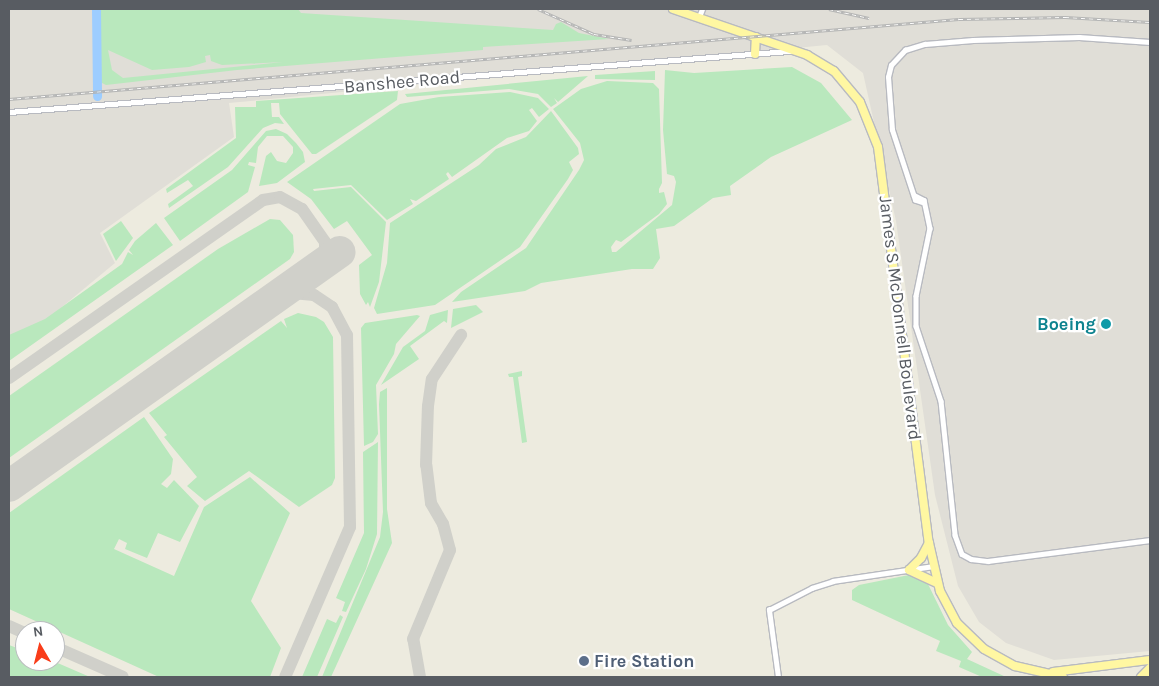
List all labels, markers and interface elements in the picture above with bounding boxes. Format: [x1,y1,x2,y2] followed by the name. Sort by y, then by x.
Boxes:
[343,66,461,98] street label: Banshee Road
[874,195,926,441] street label: James S McDonnell Boulevard
[1037,313,1096,335] place label: Boeing
[1100,318,1112,330] marker: Boeing
[15,621,65,671] north arrow
[32,623,44,641] text: N
[594,650,694,672] place label: Fire Station
[578,655,590,667] marker: Fire Station

